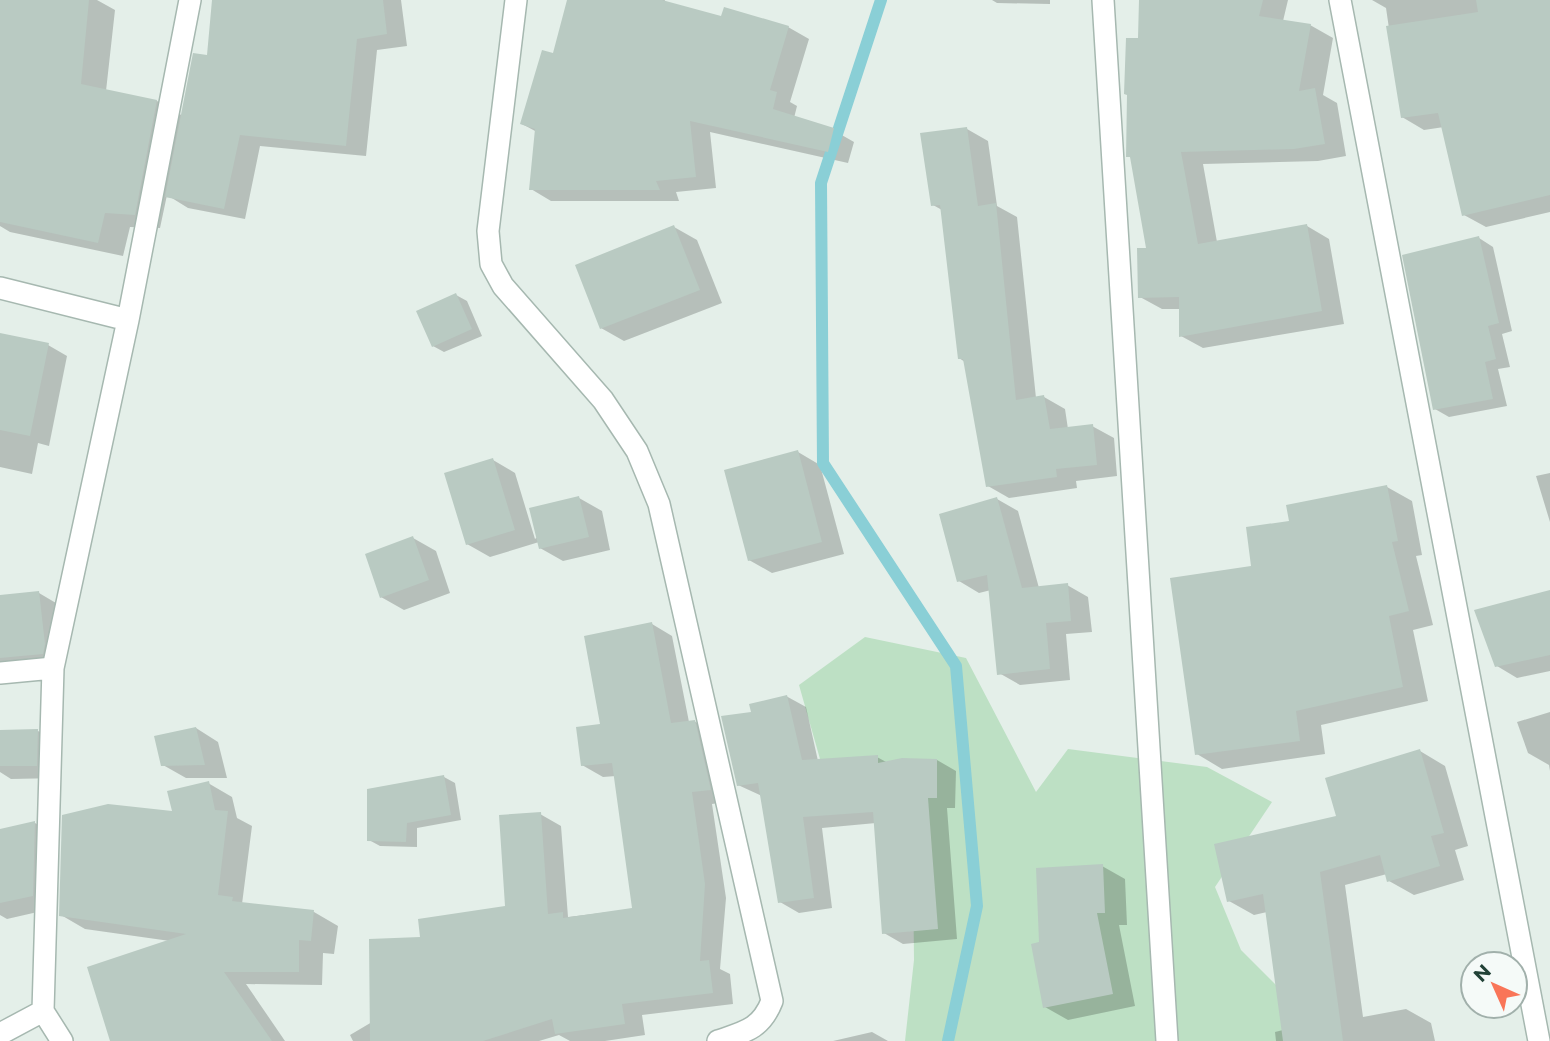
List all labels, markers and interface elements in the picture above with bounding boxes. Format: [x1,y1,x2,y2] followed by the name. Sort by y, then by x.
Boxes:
[1459,950,1529,1020] north arrow
[1469,960,1496,987] text: N

